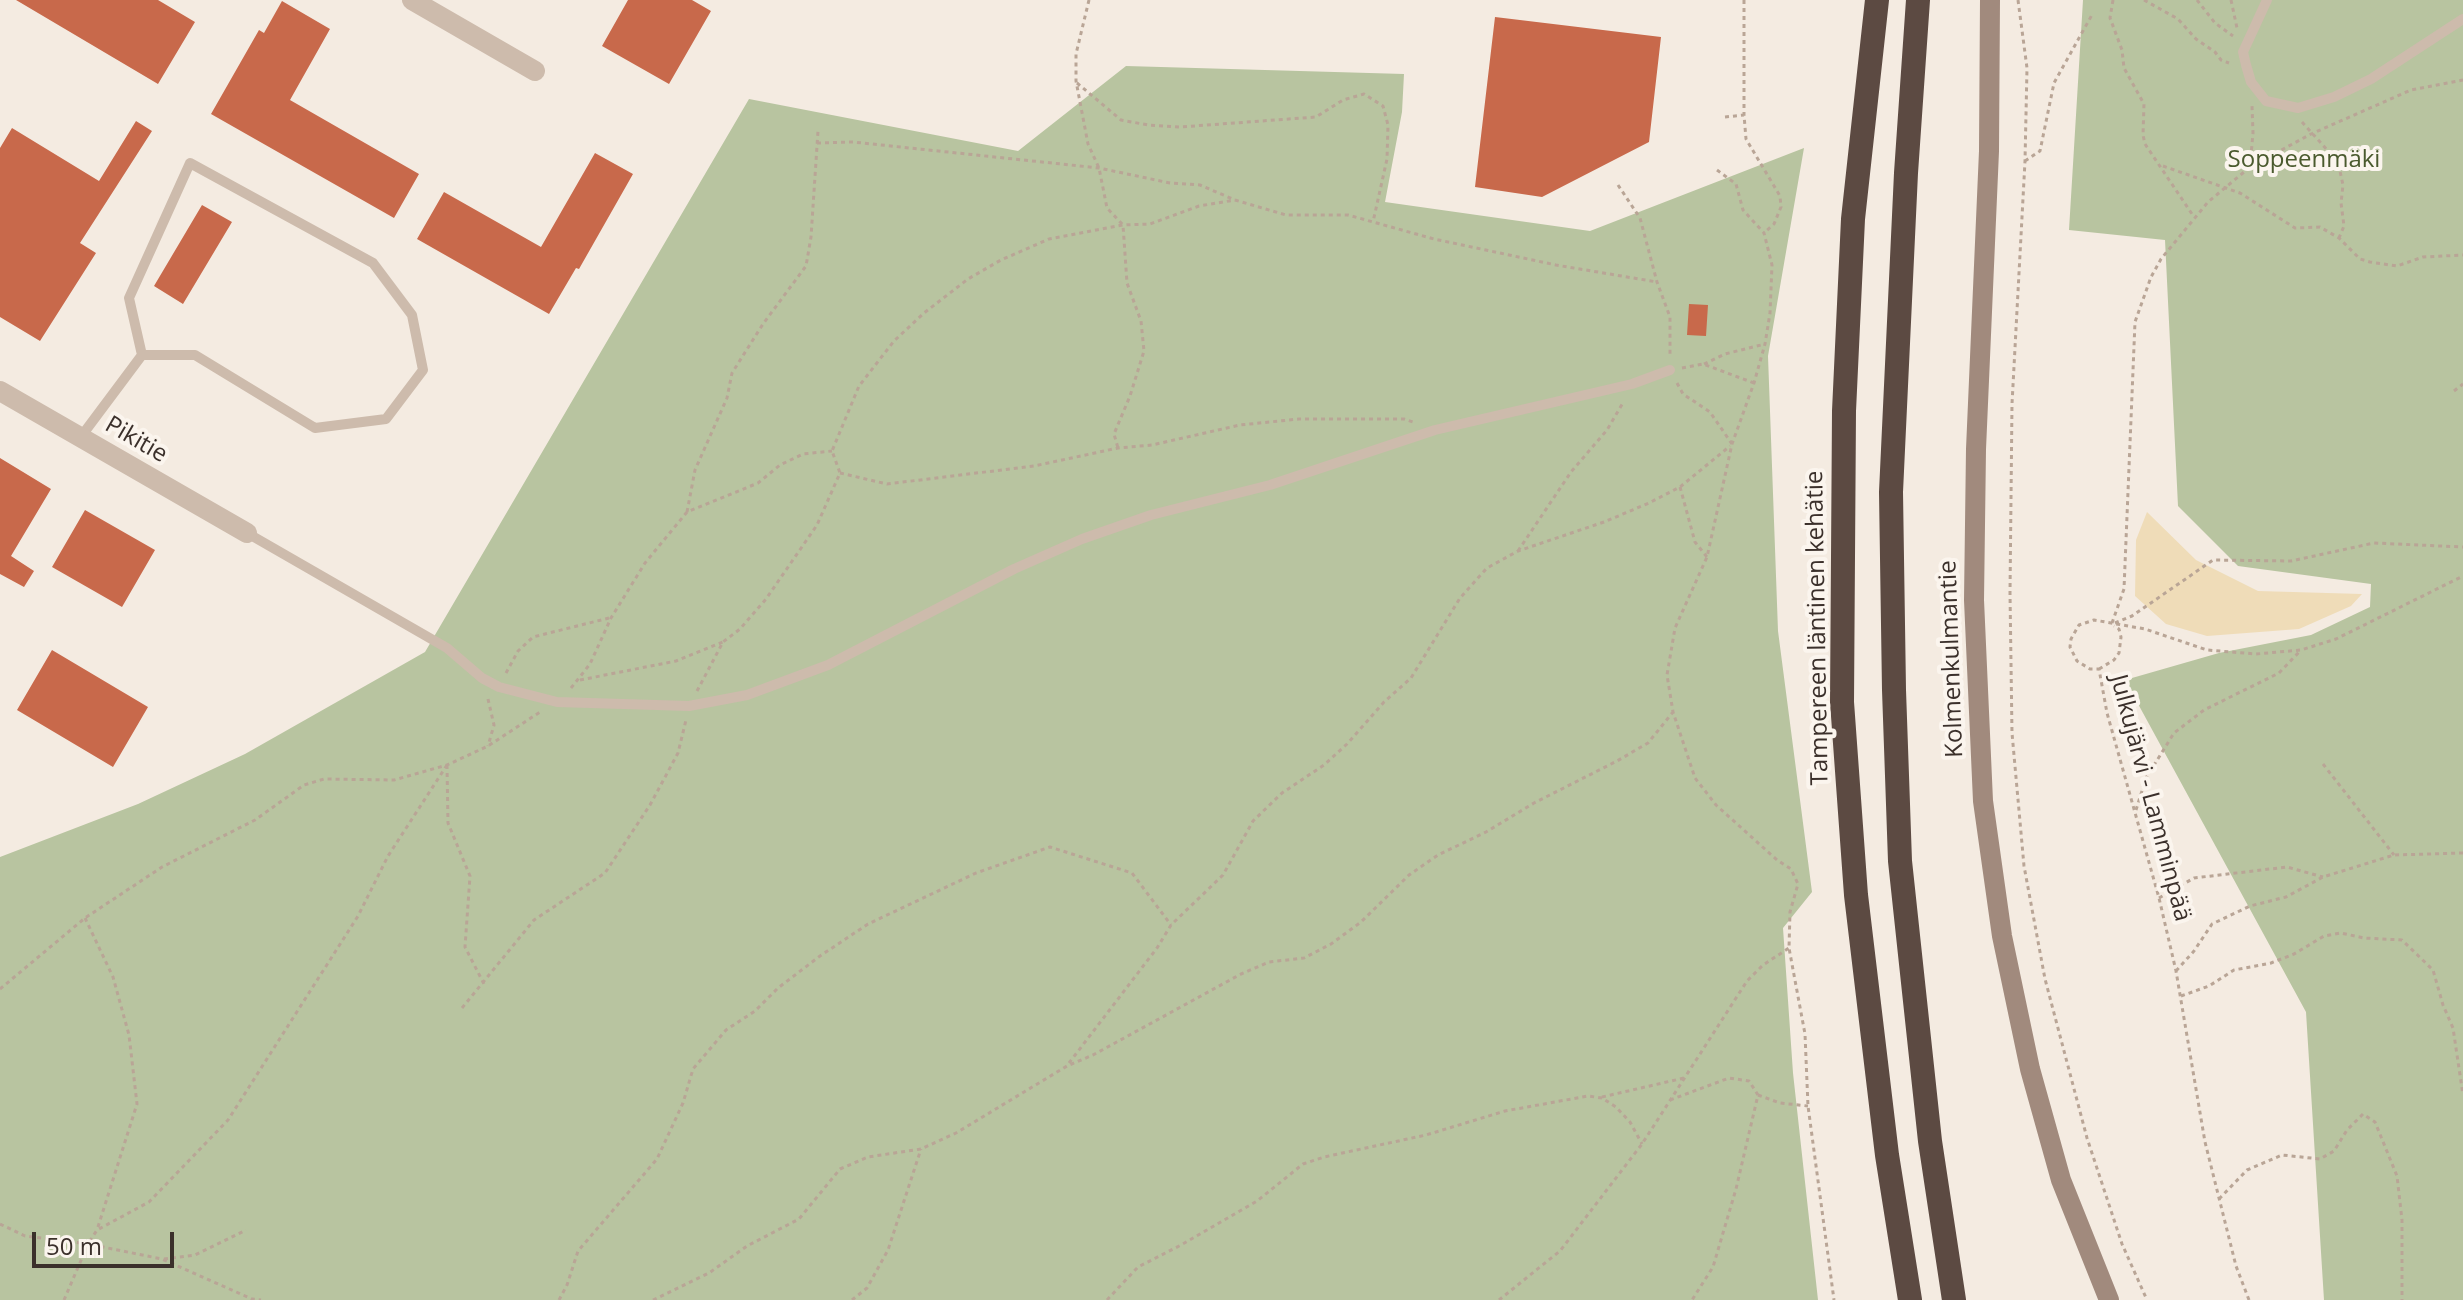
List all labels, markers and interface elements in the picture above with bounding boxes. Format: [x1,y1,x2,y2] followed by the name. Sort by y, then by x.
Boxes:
[2228,146,2380,174] park label: Soppeenmäki
[100,411,172,469] street label: Pikitie
[1801,470,1835,786] street label: Tampereen läntinen kehätie
[1934,560,1970,758] street label: Kolmenkulmantie
[2103,671,2197,925] street label: Julkujärvi - Lamminpää
[36,1216,178,1266] scale bar
[46,1229,102,1262] text: 50 m

